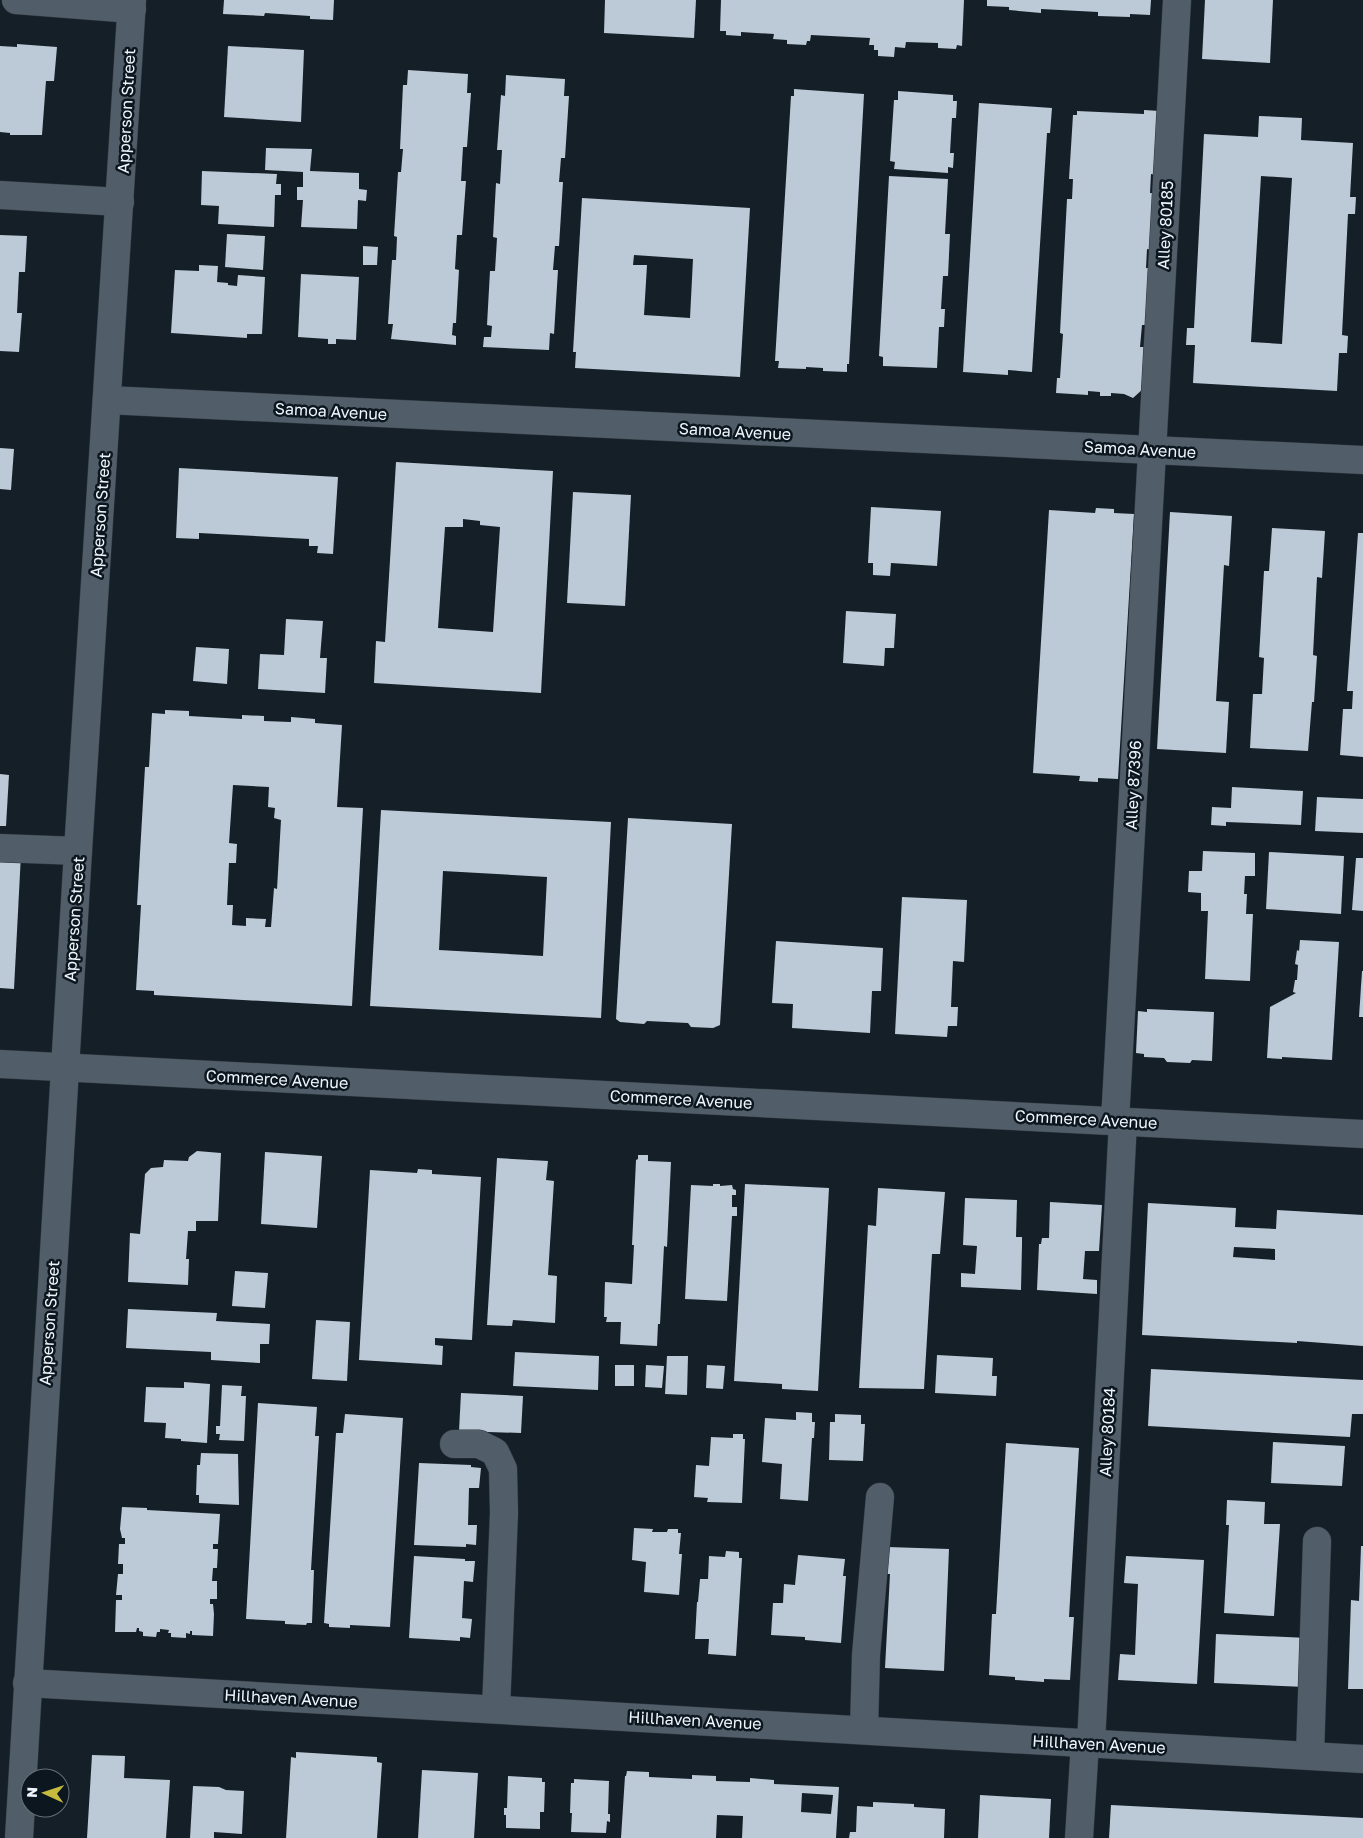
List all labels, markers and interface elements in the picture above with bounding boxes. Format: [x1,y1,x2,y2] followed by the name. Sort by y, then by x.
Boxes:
[113,48,139,174] street label: Apperson Street
[1153,180,1177,270] street label: Alley 80185
[274,398,388,424] street label: Samoa Avenue
[678,418,792,444] street label: Samoa Avenue
[1083,436,1197,462] street label: Samoa Avenue
[86,452,114,578] street label: Apperson Street
[1121,740,1145,830] street label: Alley 87396
[60,856,88,982] street label: Apperson Street
[205,1065,349,1093] street label: Commerce Avenue
[609,1085,753,1113] street label: Commerce Avenue
[1014,1105,1158,1133] street label: Commerce Avenue
[35,1260,63,1386] street label: Apperson Street
[1095,1387,1119,1477] street label: Alley 80184
[224,1685,358,1711] street label: Hillhaven Avenue
[628,1707,762,1733] street label: Hillhaven Avenue
[1032,1731,1166,1757] street label: Hillhaven Avenue
[20,1768,70,1818] north arrow
[23,1787,40,1798] text: N

